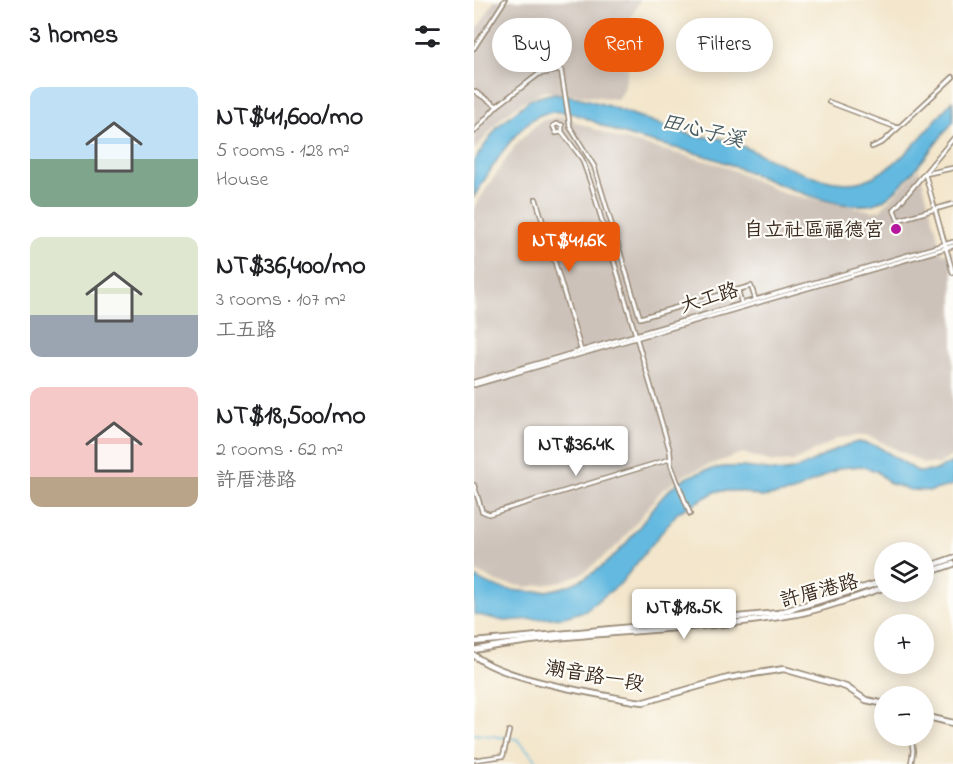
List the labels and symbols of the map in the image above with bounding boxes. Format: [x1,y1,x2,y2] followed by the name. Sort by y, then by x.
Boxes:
[658,107,748,157] water label: 田心子溪
[744,217,884,246] place label: 自立社區福德宮
[507,222,631,273] pin: NT$41.6K
[889,222,903,236] marker: 自立社區福德宮
[677,276,744,322] street label: 大工路
[514,426,638,477] pin: NT$36.4K
[777,568,863,617] street label: 許厝港路
[622,589,746,640] pin: NT$18.5K
[543,654,646,700] street label: 潮音路一段

